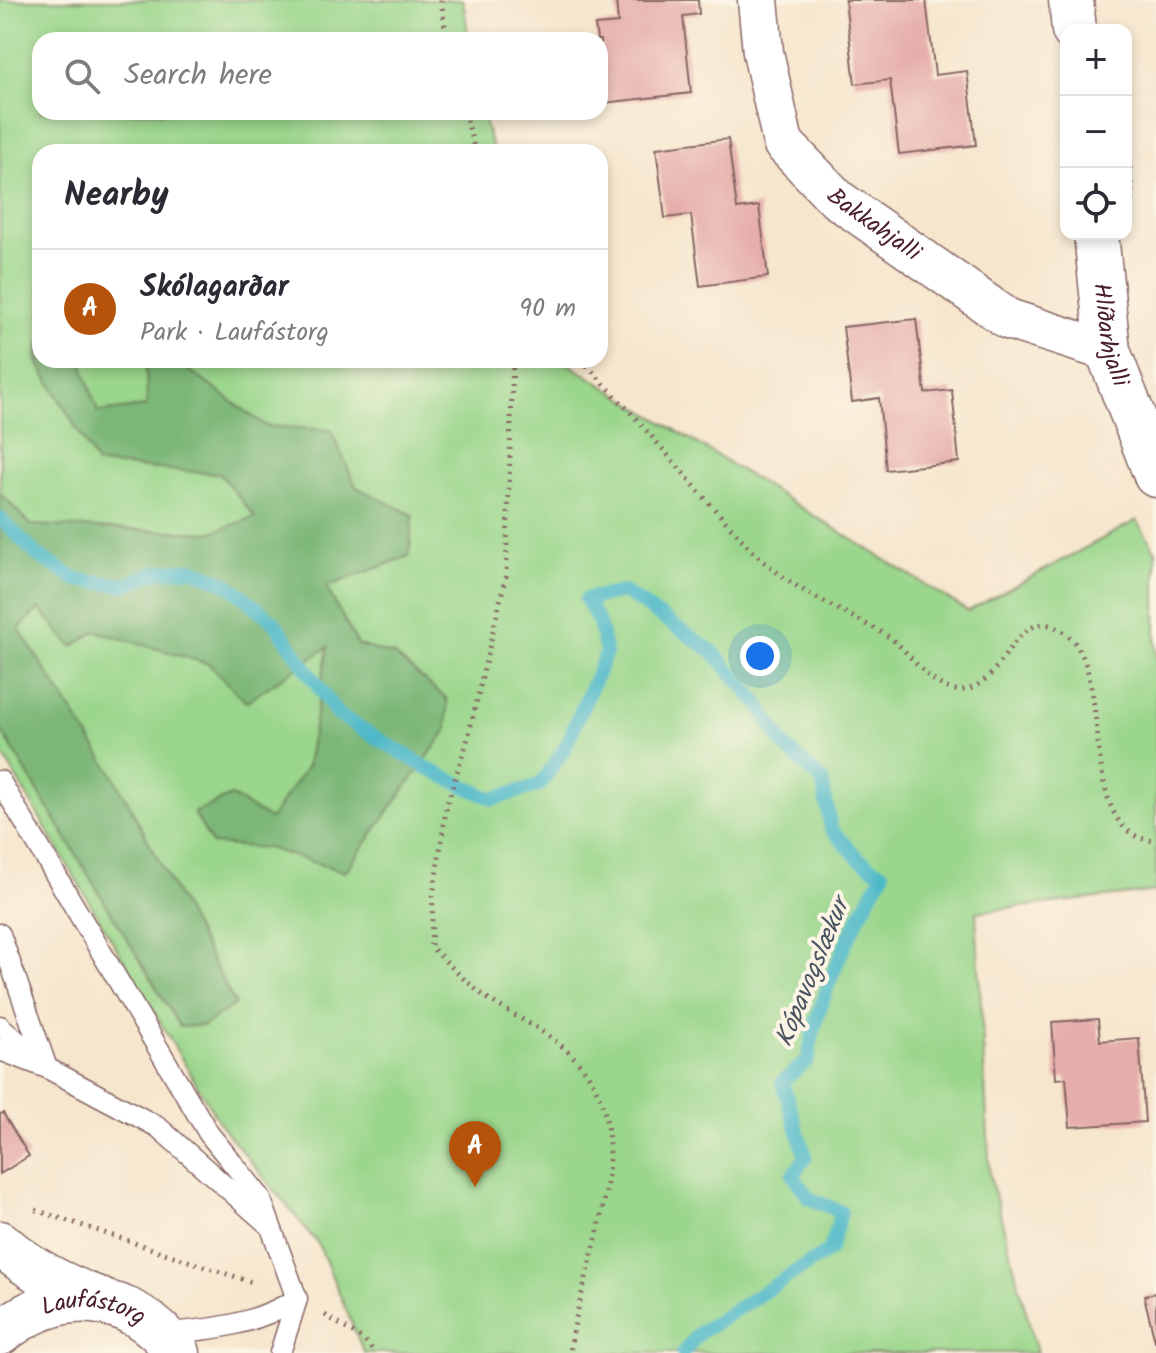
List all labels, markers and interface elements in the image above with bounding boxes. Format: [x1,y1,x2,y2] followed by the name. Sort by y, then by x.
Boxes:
[1060,24,1132,240] map controls
[1060,24,1132,96] button: +
[32,32,608,120] search box
[124,52,272,100] text: Search here
[60,54,104,98] icon: search
[1060,96,1132,168] button: −
[1060,168,1132,240] button: locate
[64,169,169,223] text: Nearby
[817,179,930,272] street label: Bakkahjalli
[140,264,289,312] text: Skólagarðar
[1082,281,1140,394] street label: Hlíðarhjalli
[82,288,98,330] text: A
[519,288,576,330] text: 90 m
[140,312,329,354] text: Park · Laufástorg
[740,636,780,676] your location
[764,887,864,1054] water label: Kópavogslækur
[449,1121,501,1187] pin: A
[36,1281,154,1336] street label: Laufástorg

